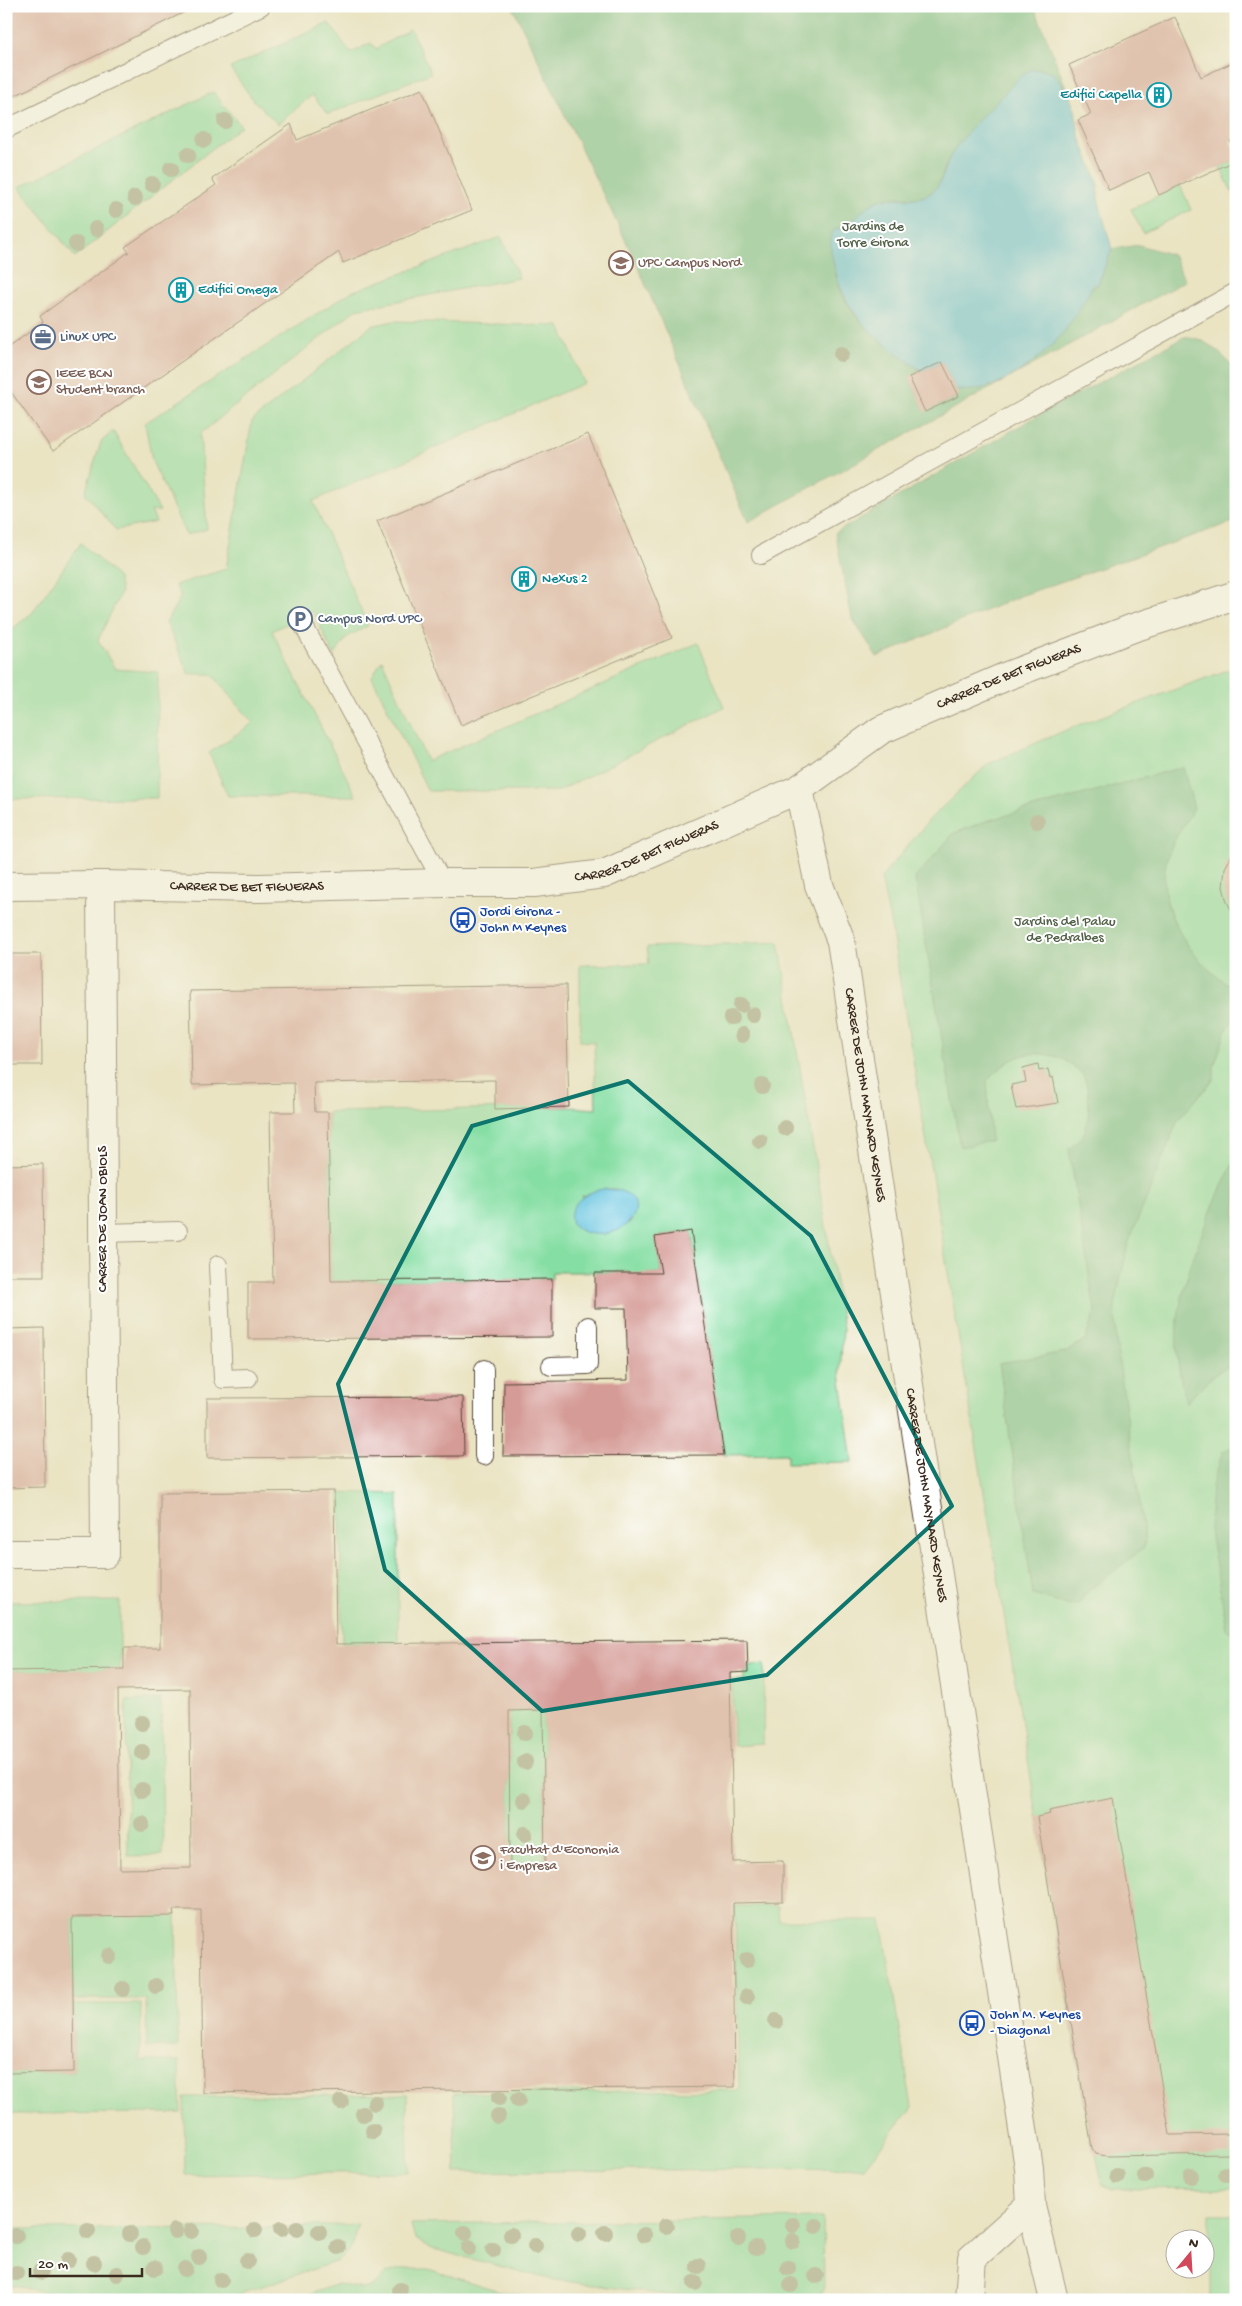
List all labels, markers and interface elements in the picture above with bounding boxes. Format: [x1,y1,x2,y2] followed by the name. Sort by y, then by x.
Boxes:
[1146,82,1172,108] building icon: Edifici Capella
[1060,87,1143,104] place label: Edifici Capella
[836,219,910,252] park label: Jardins de Torre Girona
[608,250,634,276] school or university icon: UPC Campus Nord
[638,255,743,272] place label: UPC Campus Nord
[168,277,194,303] building icon: Edifici Omega
[198,282,279,299] place label: Edifici Omega
[30,324,56,350] office icon: Linux UPC
[60,329,117,346] place label: Linux UPC
[56,366,145,399] place label: IEEE BCN Student branch
[26,369,52,395] school or university icon: IEEE BCN Student branch
[511,566,537,592] building icon: Nexus 2
[542,571,588,588] place label: Nexus 2
[287,606,313,632] parking icon: Campus Nord UPC
[318,611,423,628] place label: Campus Nord UPC
[934,640,1084,714] street label: CARRER DE BET FIGUERAS
[573,816,722,886] street label: CARRER DE BET FIGUERAS
[170,878,325,897] street label: CARRER DE BET FIGUERAS
[480,904,567,937] place label: Jordi Girona - John M Keynes
[450,907,476,933] bus stop icon: Jordi Girona - John M Keynes
[1014,914,1116,947] park label: Jardins del Palau de Pedralbes
[840,987,889,1204] street label: CARRER DE JOHN MAYNARD KEYNES
[95,1145,112,1292] street label: CARRER DE JOAN OBIOLS
[901,1387,951,1604] street label: CARRER DE JOHN MAYNARD KEYNES
[499,1842,620,1875] place label: Facultat d'Economia i Empresa
[470,1845,496,1871] school or university icon: Facultat d'Economia i Empresa
[990,2007,1081,2040] place label: John M. Keynes - Diagonal
[959,2010,985,2036] bus stop icon: John M. Keynes - Diagonal
[1164,2228,1214,2278] north arrow
[1186,2235,1200,2254] text: N
[30,2246,142,2278] scale bar
[38,2256,68,2274] text: 20 m

